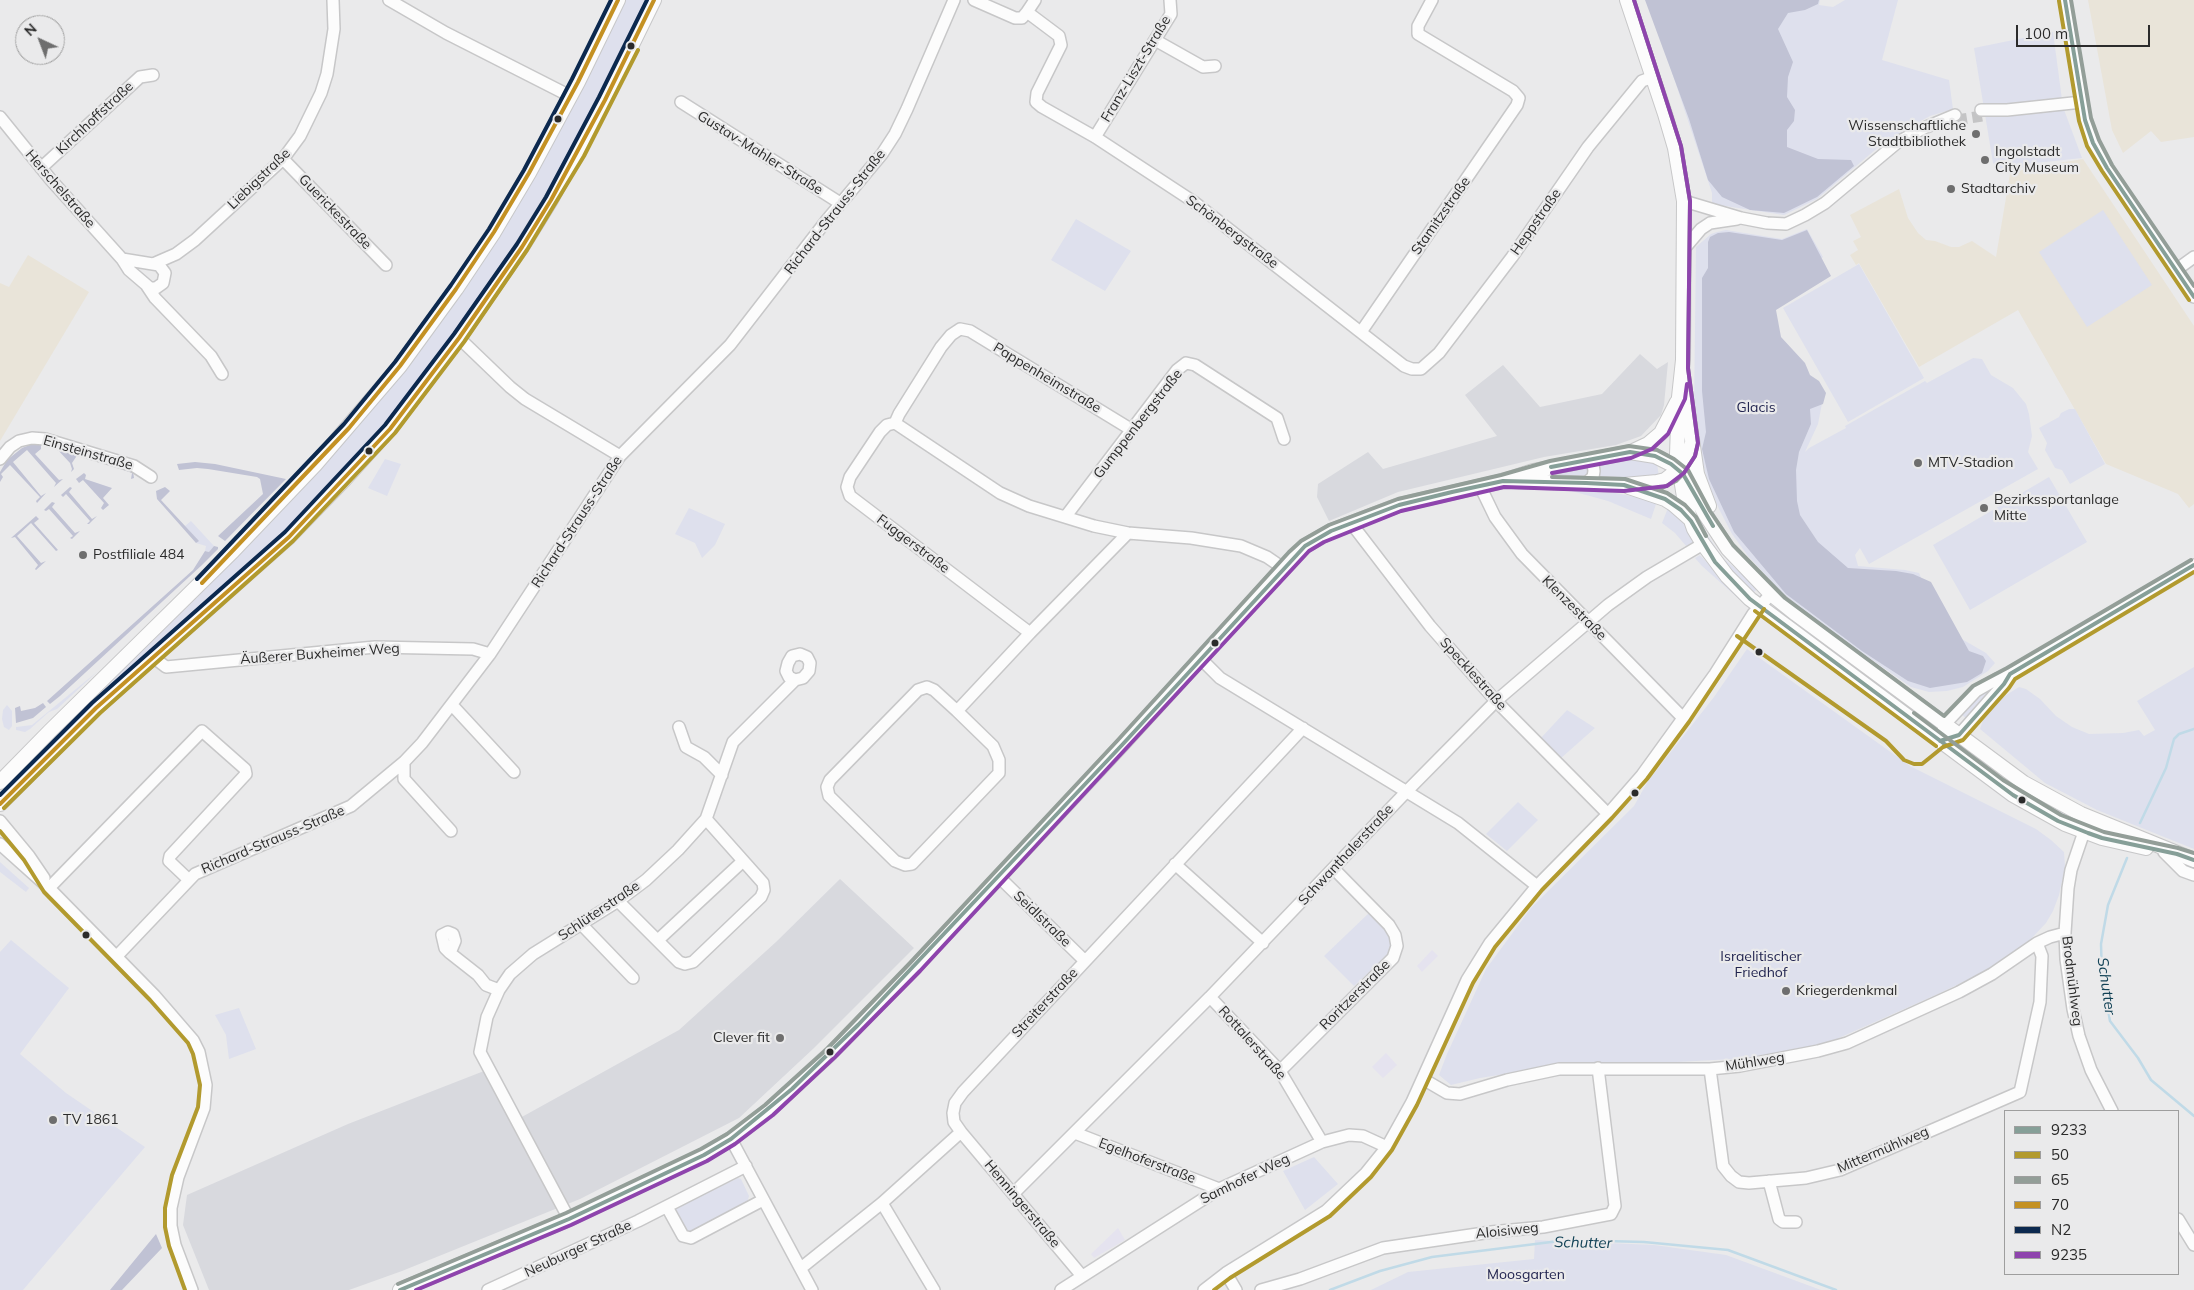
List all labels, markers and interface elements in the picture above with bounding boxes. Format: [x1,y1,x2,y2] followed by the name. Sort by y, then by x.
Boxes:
[1098,13,1174,125] street label: Franz-Liszt-Straße
[15,15,65,65] north arrow
[2019,15,2153,47] scale bar
[20,20,40,40] text: N
[2024,24,2068,43] text: 100 m
[626,41,636,51] unlabelled marker
[53,78,137,158] street label: Kirchhoffstraße
[694,107,826,199] street label: Gustav-Mahler-Straße
[553,114,563,124] unlabelled marker
[1848,118,1966,150] place label: Wissenschaftliche Stadtbibliothek
[1970,128,1982,140] marker: Wissenschaftliche Stadtbibliothek
[1995,144,2079,176] place label: Ingolstadt City Museum
[224,145,294,213] street label: Liebigstraße
[21,146,99,232] street label: Herschelstraße
[781,146,889,278] street label: Richard-Strauss-Straße
[1979,154,1991,166] marker: Ingolstadt City Museum
[295,171,375,253] street label: Guerickestraße
[1408,174,1474,258] street label: Stamitzstraße
[1961,181,2036,197] place label: Stadtarchiv
[1945,183,1957,195] marker: Stadtarchiv
[1507,186,1565,258] street label: Heppstraße
[1183,192,1281,272] street label: Schönbergstraße
[990,339,1104,417] street label: Pappenheimstraße
[1090,366,1186,482] street label: Gumppenbergstraße
[1736,400,1776,416] park label: Glacis
[41,432,135,474] street label: Einsteinstraße
[364,446,374,456] unlabelled marker
[528,453,626,591] street label: Richard-Strauss-Straße
[1928,455,2013,471] place label: MTV-Stadion
[1912,457,1924,469] marker: MTV-Stadion
[1994,492,2119,524] place label: Bezirkssportanlage Mitte
[1978,502,1990,514] marker: Bezirkssportanlage Mitte
[873,511,953,577] street label: Fuggerstraße
[93,547,184,563] place label: Postfiliale 484
[77,549,89,561] marker: Postfiliale 484
[1538,572,1610,644] street label: Klenzestraße
[1436,634,1510,714] street label: Specklestraße
[1210,638,1220,648] unlabelled marker
[240,640,400,668] street label: Äußerer Buxheimer Weg
[1754,647,1764,657] unlabelled marker
[1630,788,1640,798] unlabelled marker
[2017,795,2027,805] unlabelled marker
[1295,801,1397,909] street label: Schwanthalerstraße
[199,802,347,878] street label: Richard-Strauss-Straße
[555,878,643,944] street label: Schlüterstraße
[1010,888,1074,950] street label: Seidlstraße
[81,930,91,940] unlabelled marker
[2058,935,2086,1027] street label: Brodmühlweg
[1720,949,1802,982] park label: Israelitischer Friedhof
[1316,956,1394,1034] street label: Roritzerstraße
[2093,956,2119,1016] water label: Schutter
[1009,965,1081,1041] street label: Streiterstraße
[1796,983,1897,999] place label: Kriegerdenkmal
[1780,985,1792,997] marker: Kriegerdenkmal
[1215,1003,1289,1083] street label: Rottalerstraße
[713,1030,770,1046] place label: Clever fit
[774,1032,786,1044] marker: Clever fit
[825,1047,835,1057] unlabelled marker
[1724,1049,1786,1075] street label: Mühlweg
[2004,1110,2179,1275] legend
[63,1112,119,1128] place label: TV 1861
[47,1114,59,1126] marker: TV 1861
[2051,1120,2087,1139] text: 9233
[1835,1123,1931,1177] street label: Mittermühlweg
[1096,1135,1198,1187] street label: Egelhoferstraße
[2051,1145,2069,1164] text: 50
[1198,1150,1292,1208] street label: Samhofer Weg
[981,1157,1063,1251] street label: Henningerstraße
[2051,1170,2069,1189] text: 65
[2051,1195,2069,1214] text: 70
[522,1217,634,1281] street label: Neuburger Straße
[1475,1219,1539,1243] street label: Aloisiweg
[2051,1220,2071,1239] text: N2
[1554,1233,1612,1253] water label: Schutter
[2051,1245,2087,1264] text: 9235
[1487,1267,1565,1283] park label: Moosgarten

